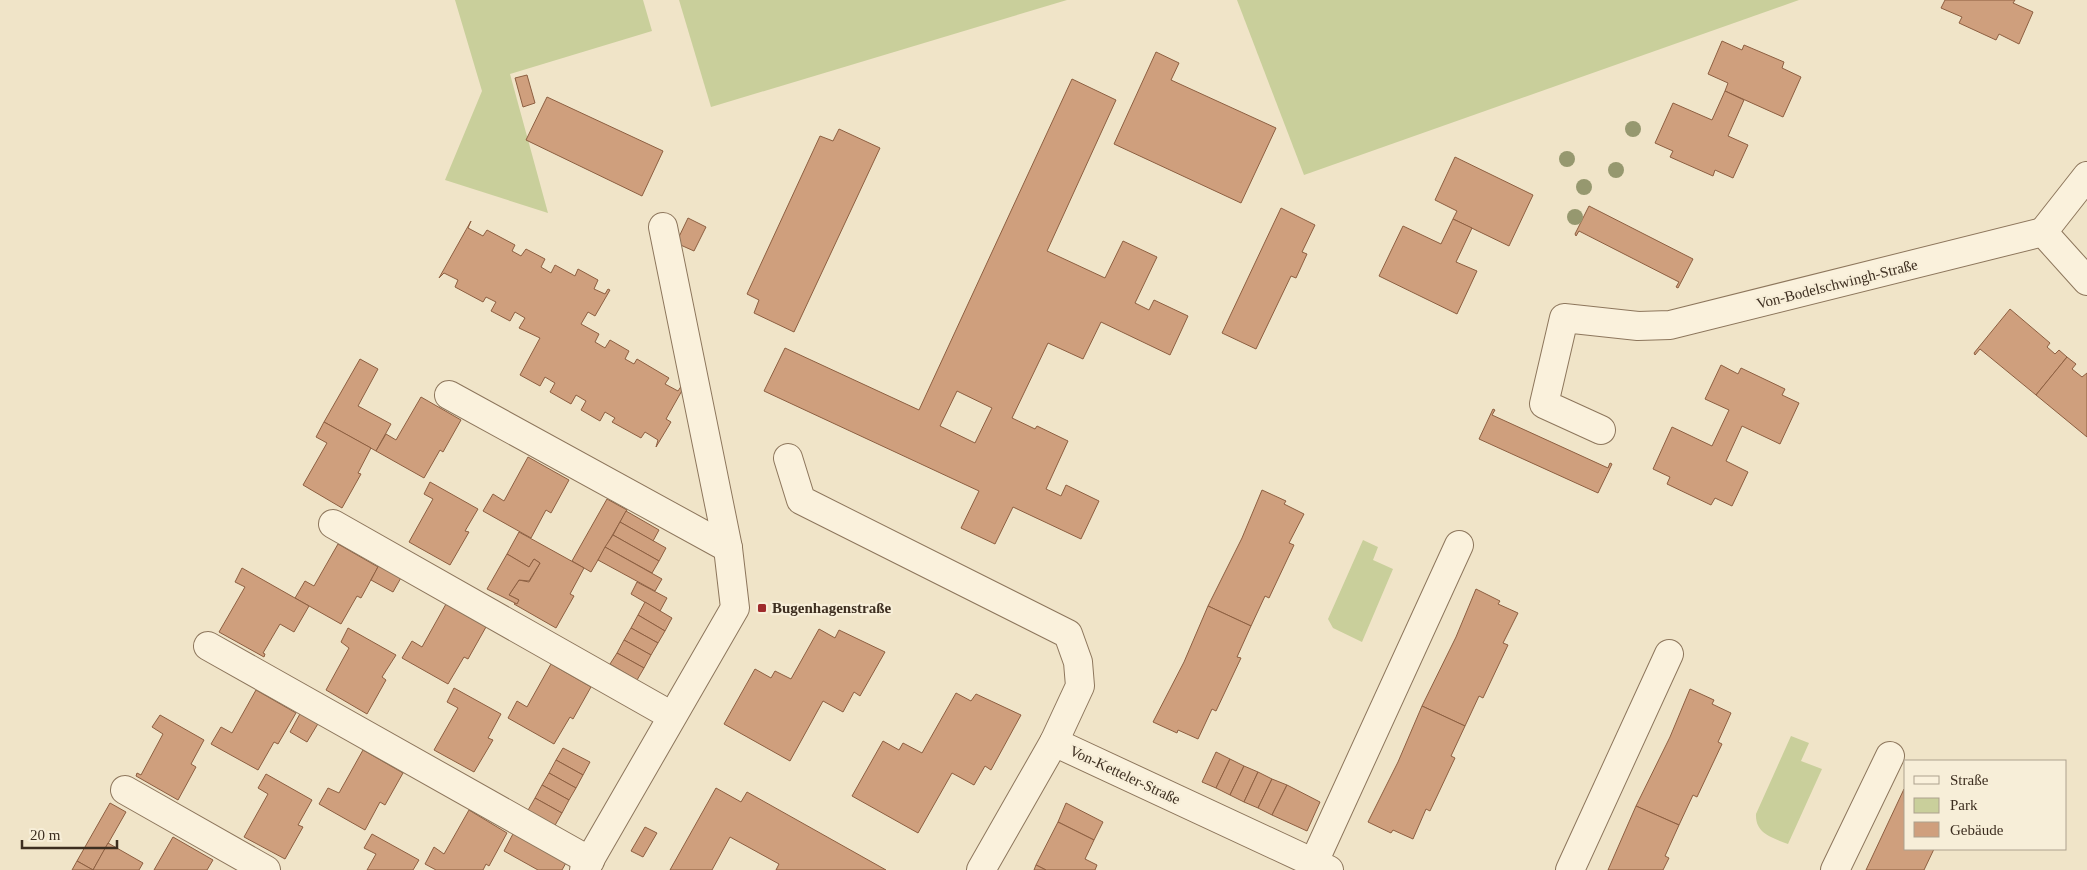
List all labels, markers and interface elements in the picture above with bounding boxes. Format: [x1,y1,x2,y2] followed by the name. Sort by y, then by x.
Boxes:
[1755,256,1920,312] street label: Von-Bodelschwingh-Straße
[772,600,892,616] place label: Bugenhagenstraße
[756,602,768,614] marker: Bugenhagenstraße
[1067,742,1183,808] street label: Von-Ketteler-Straße
[1904,760,2067,850] legend
[1950,772,1989,788] text: Straße
[1950,797,1978,813] text: Park
[22,818,118,850] scale bar
[1950,822,2004,838] text: Gebäude
[30,827,61,843] text: 20 m

